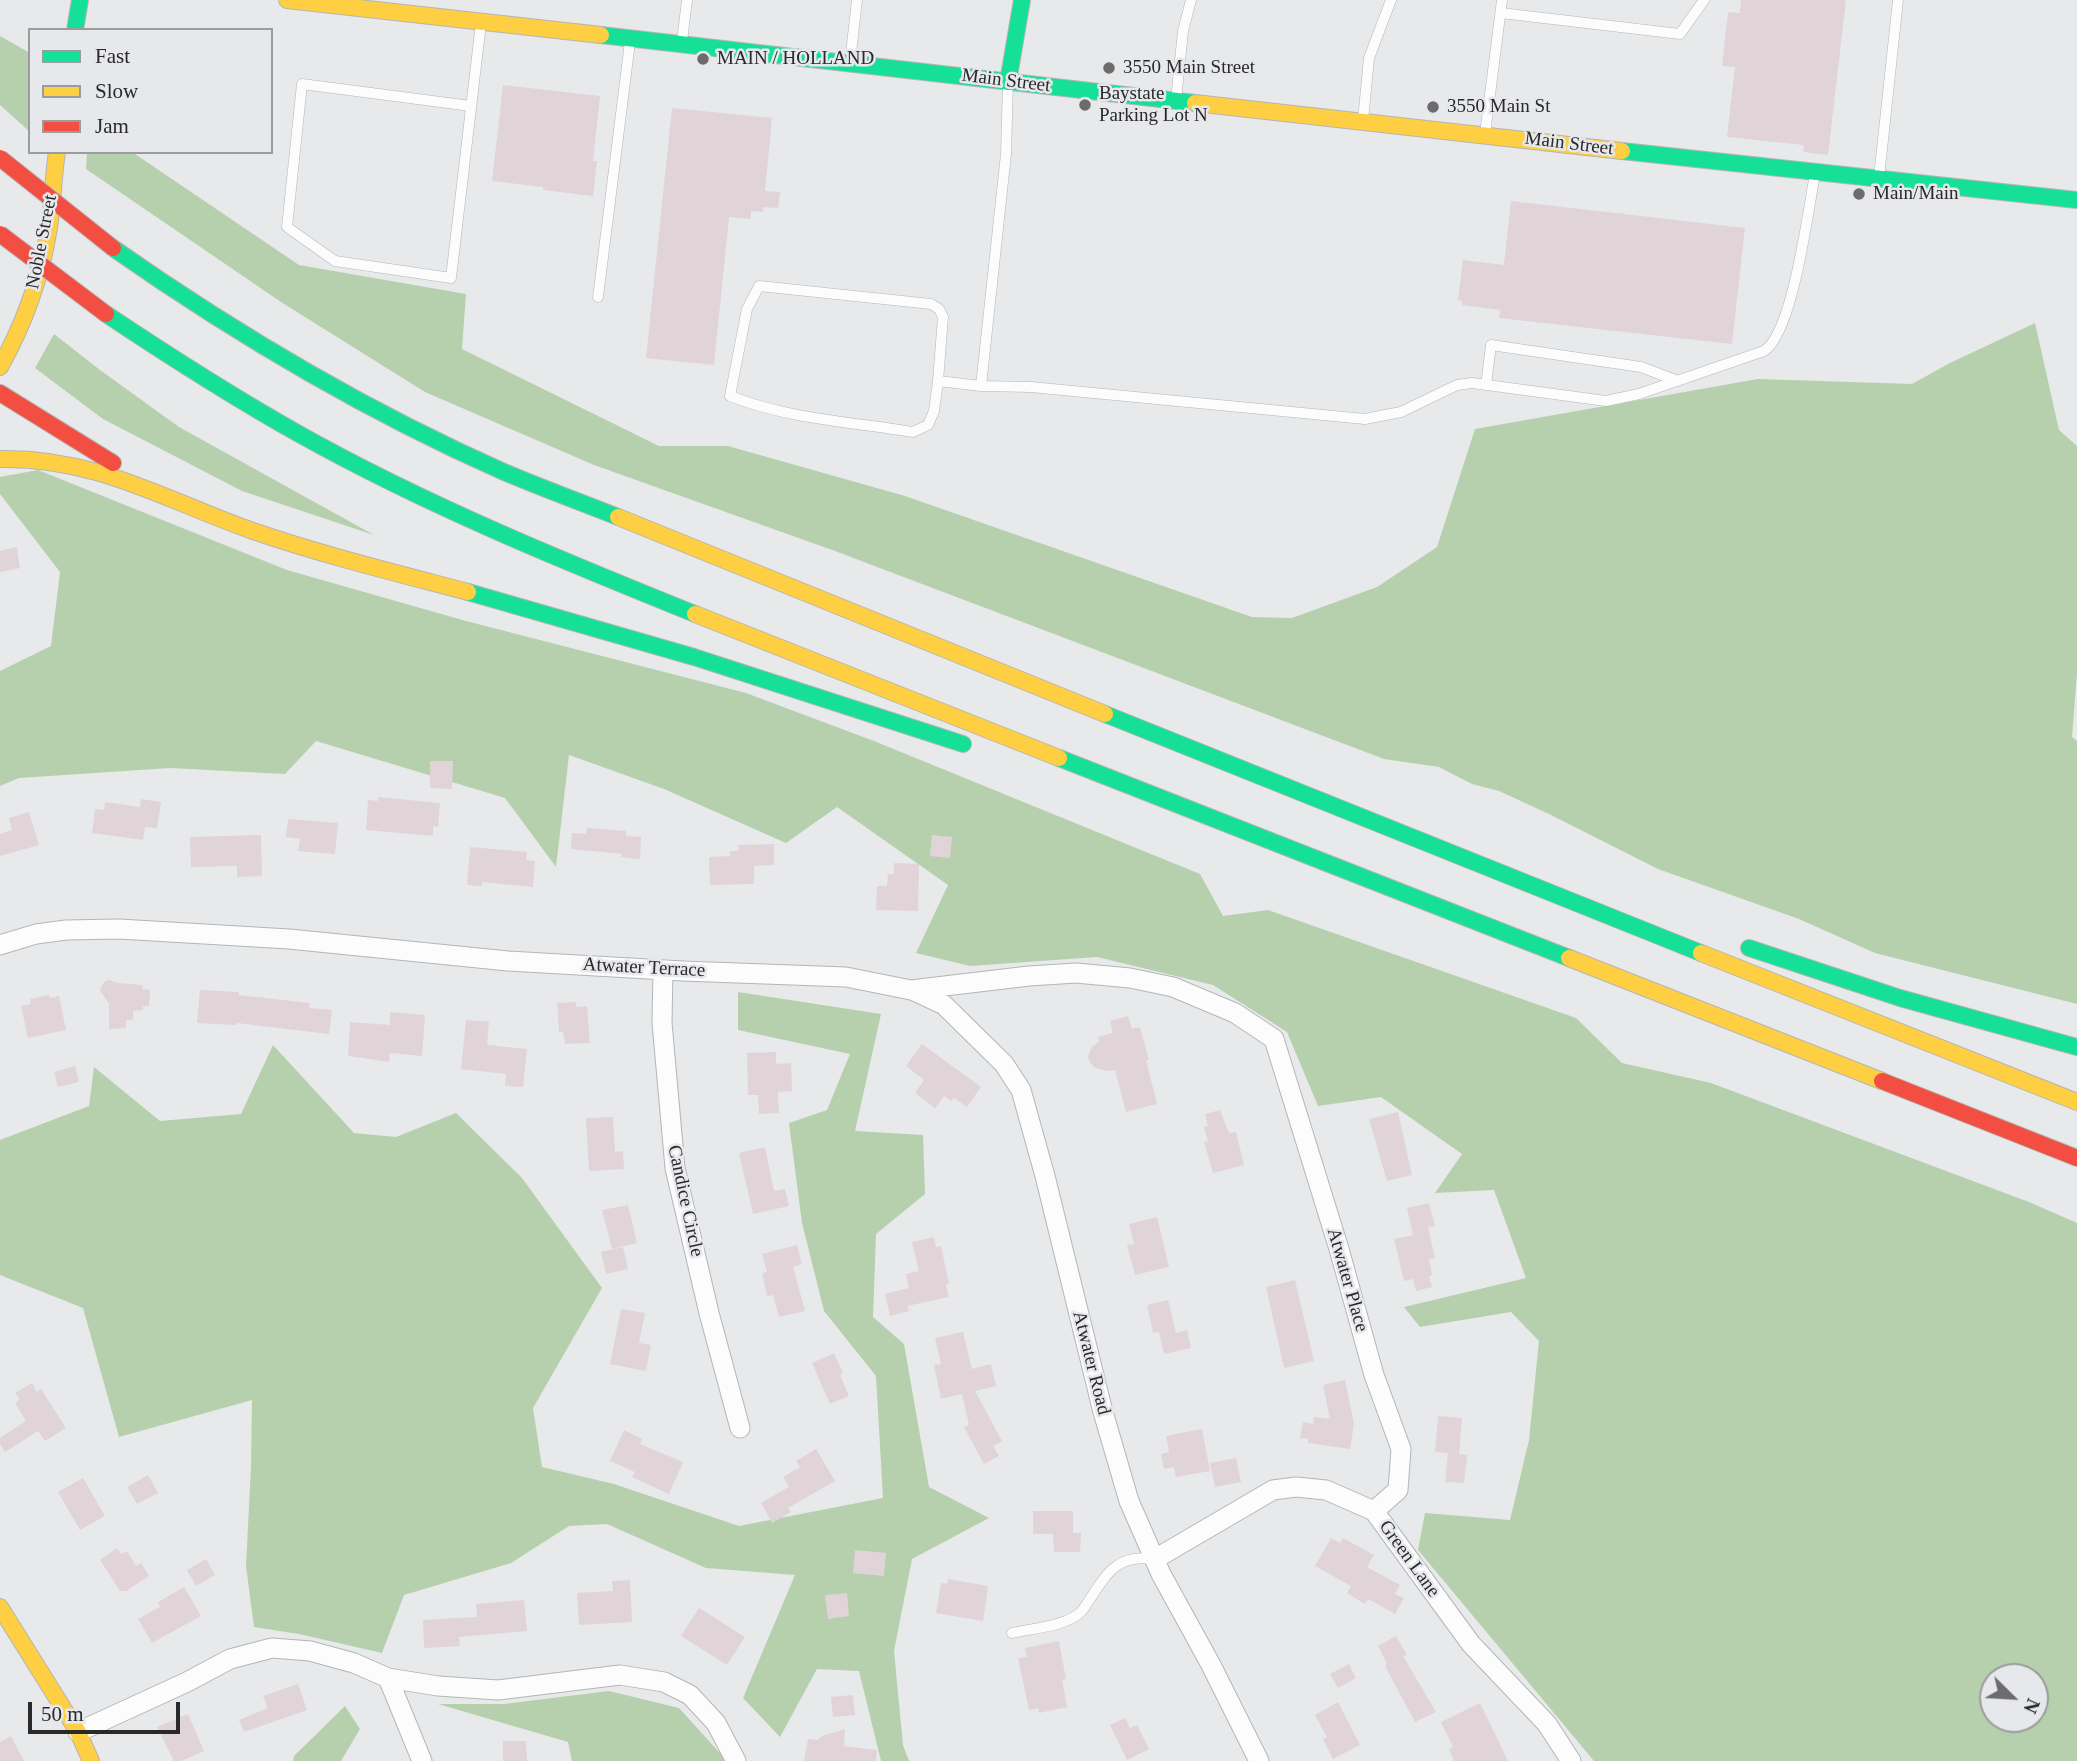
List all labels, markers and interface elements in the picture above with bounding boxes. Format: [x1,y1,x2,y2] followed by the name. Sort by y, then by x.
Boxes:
[28,28,273,154] legend
[95,44,130,68] text: Fast
[717,48,874,70] place label: MAIN / HOLLAND
[695,51,711,67] marker: MAIN / HOLLAND
[1123,57,1255,79] place label: 3550 Main Street
[1101,60,1117,76] marker: 3550 Main Street
[960,64,1052,98] street label: Main Street
[95,79,138,103] text: Slow
[1099,83,1208,127] place label: Baystate Parking Lot N
[1447,96,1550,118] place label: 3550 Main St
[1077,97,1093,113] marker: Baystate Parking Lot N
[1425,99,1441,115] marker: 3550 Main St
[95,114,129,138] text: Jam
[1523,127,1615,161] street label: Main Street
[1873,183,1958,205] place label: Main/Main
[1851,186,1867,202] marker: Main/Main
[22,193,62,291] street label: Noble Street
[582,953,706,983] street label: Atwater Terrace
[662,1143,708,1259] street label: Candice Circle
[1321,1225,1373,1335] street label: Atwater Place
[1067,1309,1115,1417] street label: Atwater Road
[1374,1516,1444,1602] street label: Green Lane
[1979,1663,2049,1733] north arrow
[32,1688,184,1732] scale bar
[2019,1695,2044,1716] text: N
[41,1702,84,1726] text: 50 m

